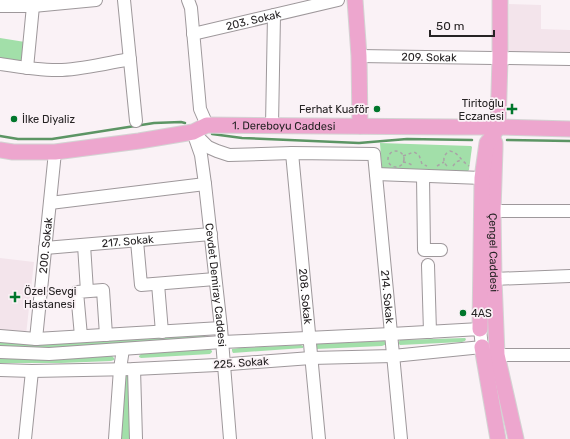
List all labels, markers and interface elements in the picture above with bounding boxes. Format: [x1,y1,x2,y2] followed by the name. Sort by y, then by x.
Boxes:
[225,7,282,33] street label: 203. Sokak
[430,12,494,38] scale bar
[436,19,464,33] text: 50 m
[401,50,457,64] street label: 209. Sokak
[459,97,504,123] place label: Tiritoğlu Eczanesi
[299,103,370,116] place label: Ferhat Kuaför
[372,104,382,114] marker: Ferhat Kuaför
[507,104,517,114] marker: Tiritoğlu Eczanesi
[22,112,75,126] place label: İlke Diyaliz
[9,114,19,124] marker: İlke Diyaliz
[232,119,335,133] street label: 1. Dereboyu Caddesi
[487,213,501,292] street label: Çengel Caddesi
[36,217,55,274] street label: 200. Sokak
[203,222,229,347] street label: Cevdet Demiray Caddesi
[101,232,155,250] street label: 217. Sokak
[296,268,315,325] street label: 208. Sokak
[378,269,397,324] street label: 214. Sokak
[24,285,76,311] place label: Özel Sevgi Hastanesi
[9,291,21,303] marker: Özel Sevgi Hastanesi
[471,307,492,320] place label: 4AS
[458,308,468,318] marker: 4AS
[213,355,269,371] street label: 225. Sokak

